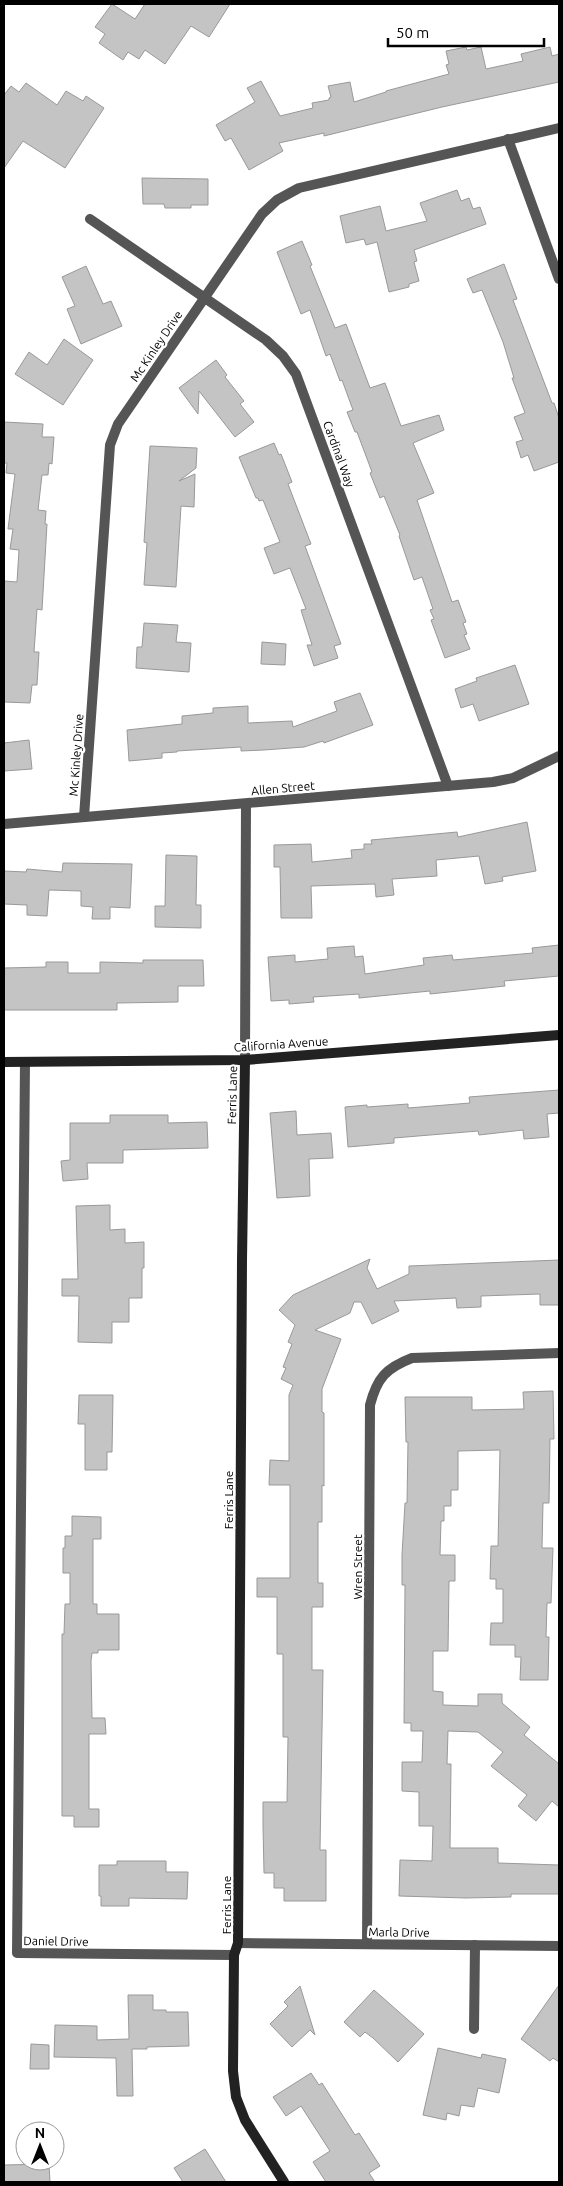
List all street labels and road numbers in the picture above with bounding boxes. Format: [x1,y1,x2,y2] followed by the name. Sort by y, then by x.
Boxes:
[127,308,185,384] street label: Mc Kinley Drive
[321,419,357,489] street label: Cardinal Way
[67,713,85,797] street label: Mc Kinley Drive
[251,779,316,797] street label: Allen Street
[233,1034,329,1054] street label: California Avenue
[225,1066,239,1124] street label: Ferris Lane
[222,1471,235,1529] street label: Ferris Lane
[351,1534,364,1600] street label: Wren Street
[220,1876,233,1934] street label: Ferris Lane
[368,1925,430,1939] street label: Marla Drive
[23,1934,89,1948] street label: Daniel Drive

